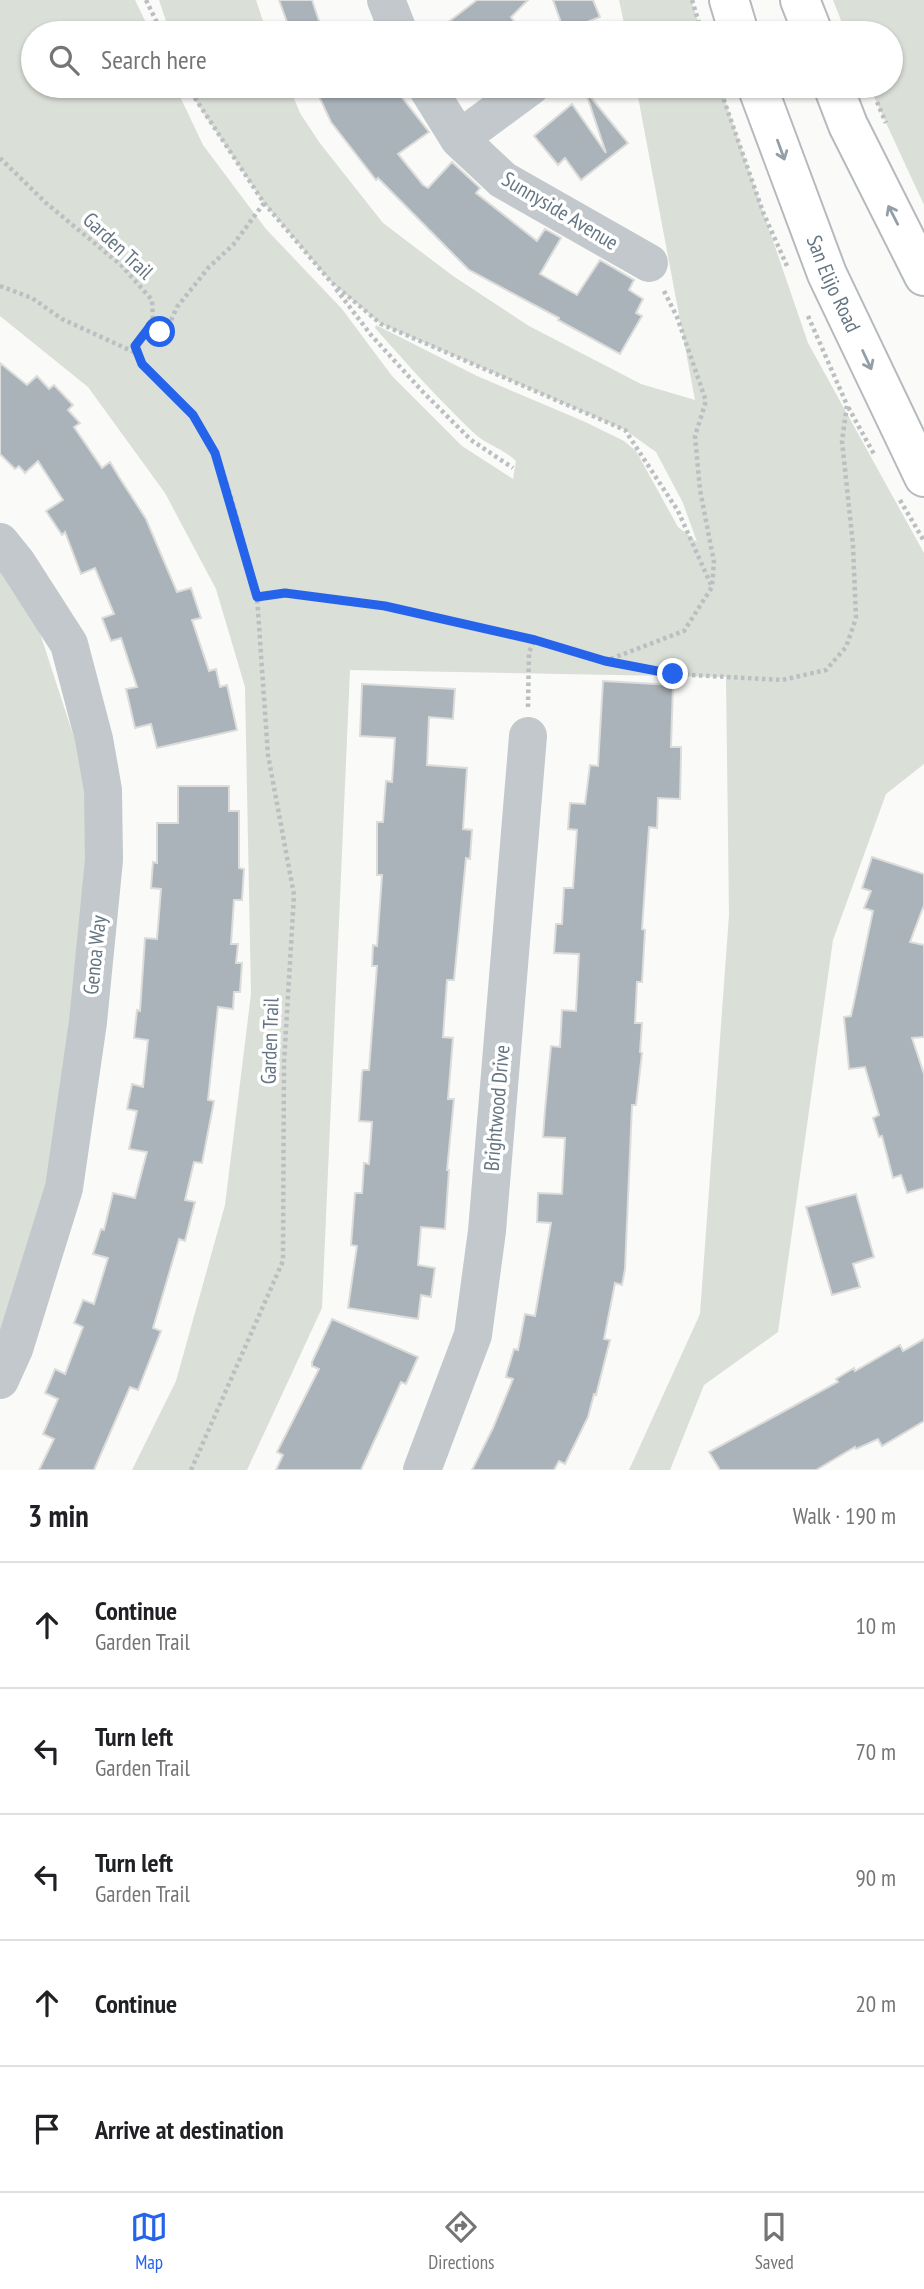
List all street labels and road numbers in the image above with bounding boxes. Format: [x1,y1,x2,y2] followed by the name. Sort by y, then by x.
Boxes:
[497,165,623,256] street label: Sunnyside Avenue
[77,206,159,285] street label: Garden Trail
[801,231,867,337] street label: San Elijo Road
[77,914,112,996] street label: Genoa Way
[254,997,285,1085] street label: Garden Trail
[478,1044,515,1172] street label: Brightwood Drive

